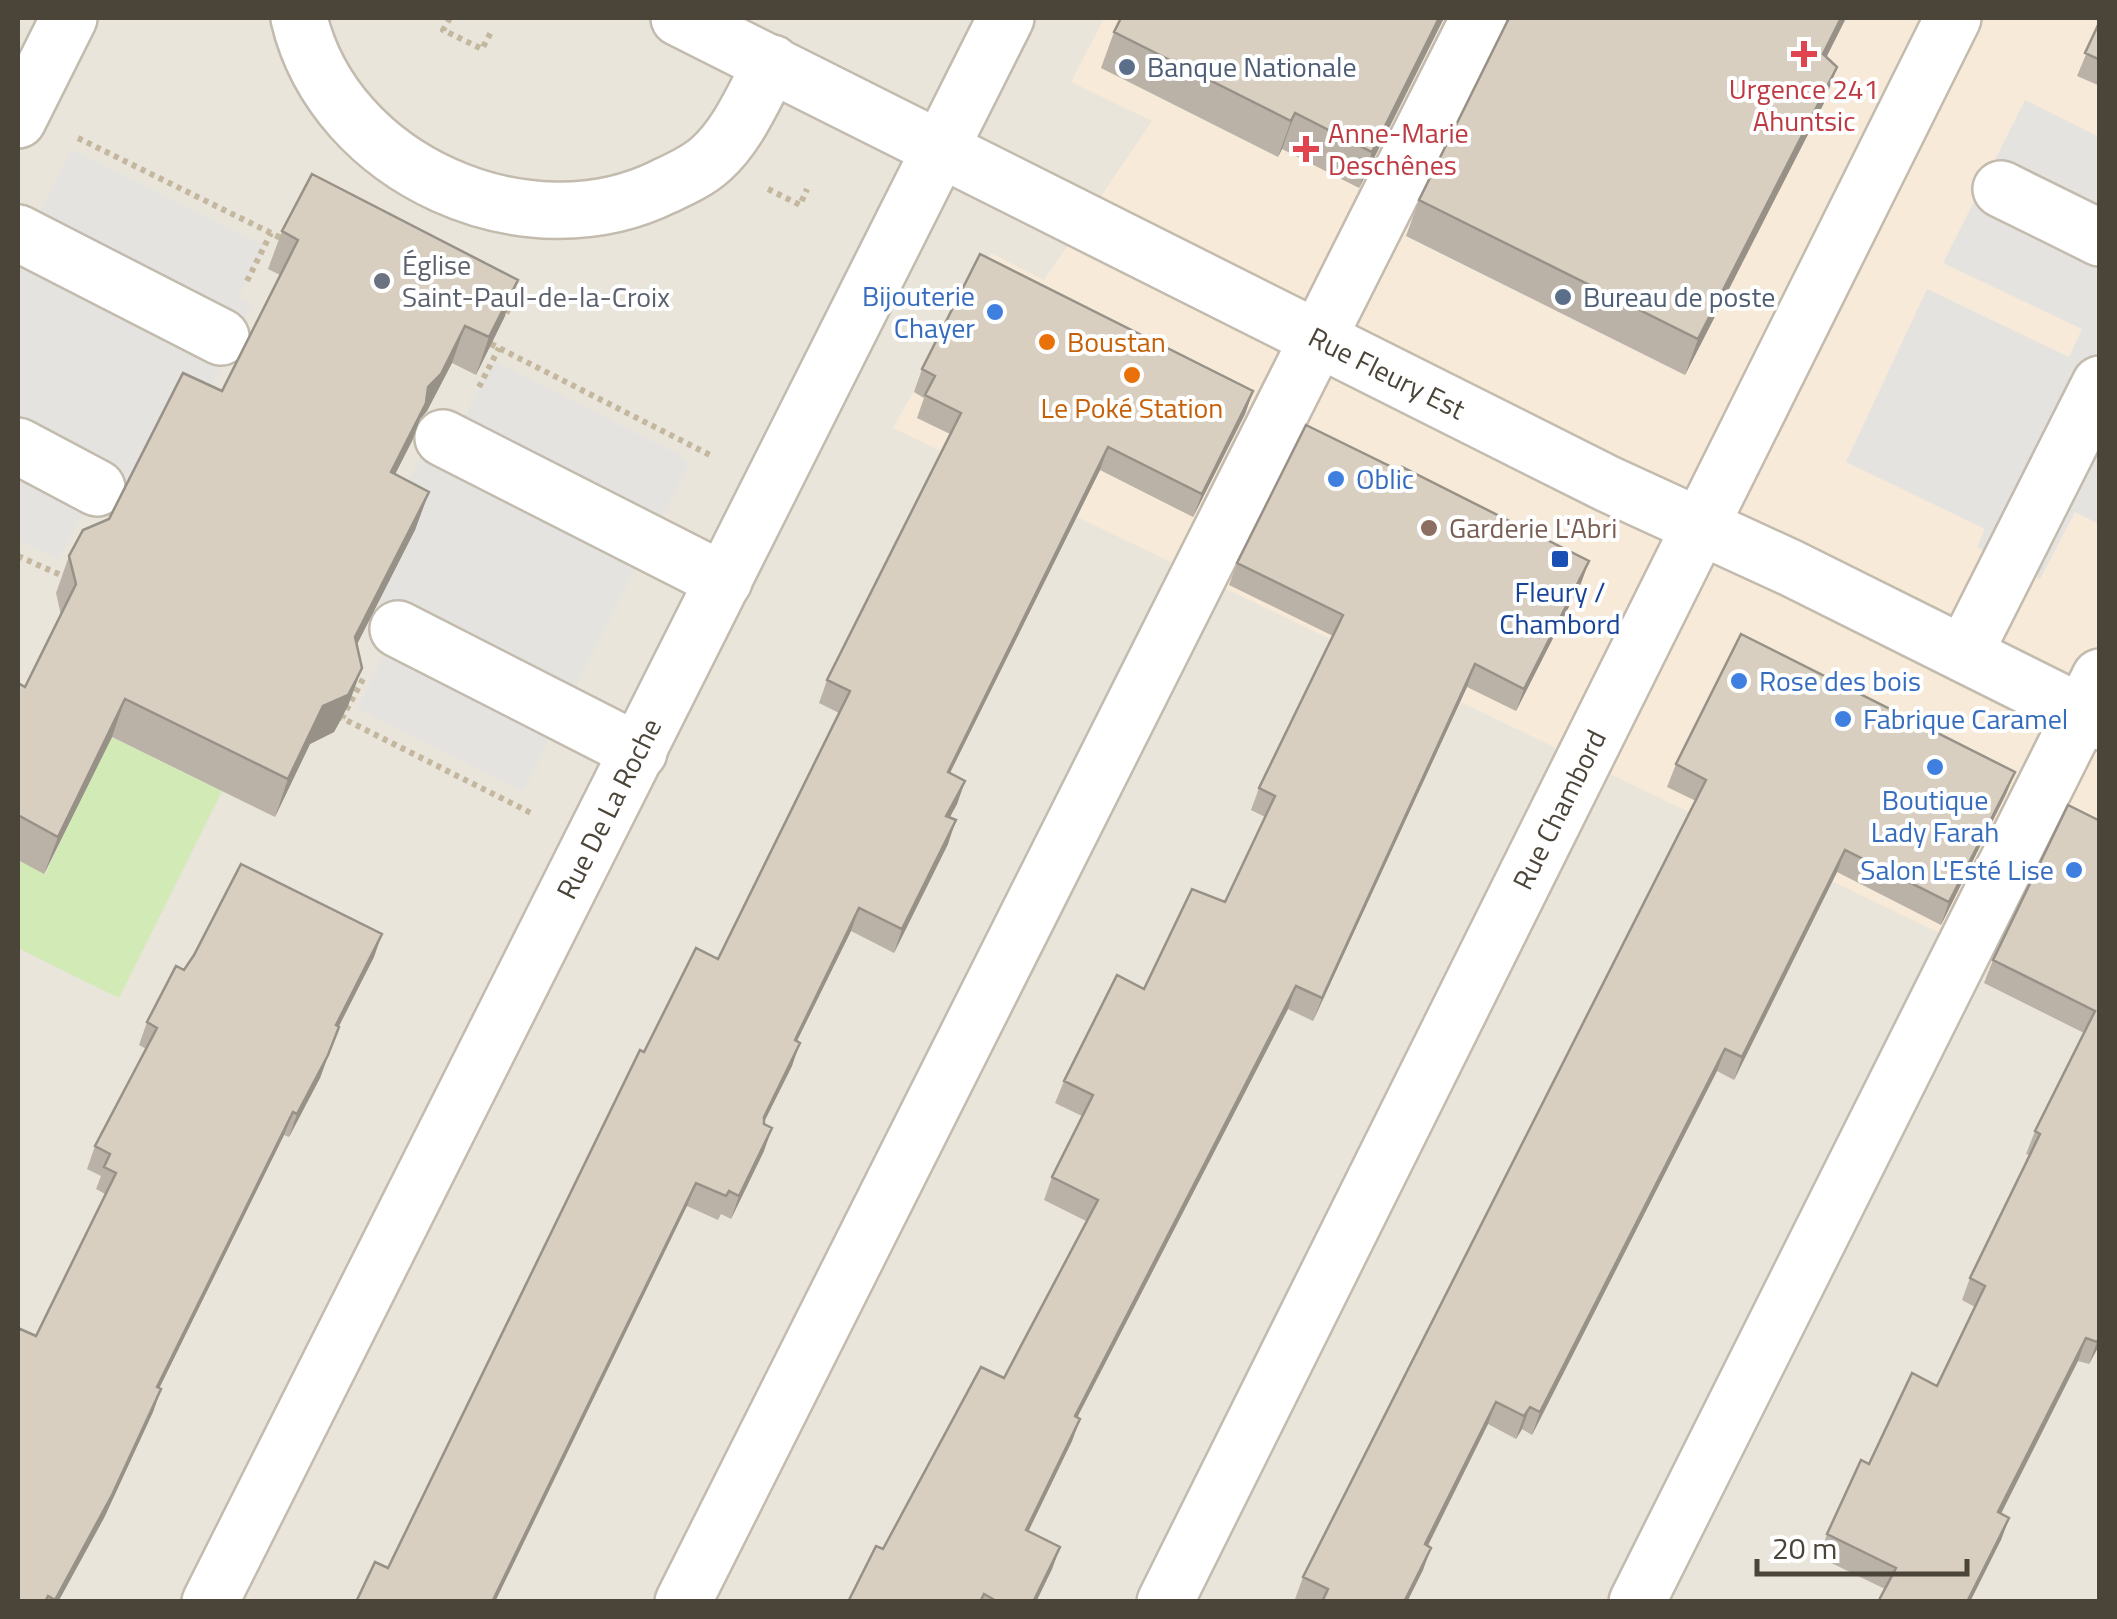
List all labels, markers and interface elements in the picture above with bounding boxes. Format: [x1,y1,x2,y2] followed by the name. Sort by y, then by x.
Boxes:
[1791,41,1817,67] marker: Urgence 241 Ahuntsic
[1147,45,1357,88] place label: Banque Nationale
[1116,56,1138,78] marker: Banque Nationale
[1729,67,1879,142] place label: Urgence 241 Ahuntsic
[1328,111,1469,186] place label: Anne-Marie Deschênes
[1293,136,1319,162] marker: Anne-Marie Deschênes
[402,243,670,318] place label: Église Saint-Paul-de-la-Croix
[371,270,393,292] marker: Église Saint-Paul-de-la-Croix
[862,274,975,349] place label: Bijouterie Chayer
[1583,275,1775,318] place label: Bureau de poste
[1552,286,1574,308] marker: Bureau de poste
[984,301,1006,323] marker: Bijouterie Chayer
[1301,315,1473,430] street label: Rue Fleury Est
[1067,320,1166,363] place label: Boustan
[1036,331,1058,353] marker: Boustan
[1121,364,1143,386] marker: Le Poké Station
[1041,386,1223,429] place label: Le Poké Station
[1356,457,1414,500] place label: Oblic
[1325,468,1347,490] marker: Oblic
[1449,506,1617,549] place label: Garderie L'Abri
[1418,517,1440,539] marker: Garderie L'Abri
[1549,548,1571,570] marker: Fleury / Chambord
[1499,570,1621,645] place label: Fleury / Chambord
[1759,659,1921,702] place label: Rose des bois
[1728,670,1750,692] marker: Rose des bois
[1863,697,2068,740] place label: Fabrique Caramel
[1832,708,1854,730] marker: Fabrique Caramel
[545,710,672,906] street label: Rue De La Roche
[1501,722,1617,897] street label: Rue Chambord
[1924,756,1946,778] marker: Boutique Lady Farah
[1871,778,1999,853] place label: Boutique Lady Farah
[1860,848,2054,891] place label: Salon L'Esté Lise
[2063,859,2085,881] marker: Salon L'Esté Lise
[1757,1514,1967,1576] scale bar
[1772,1525,1837,1571] text: 20 m

